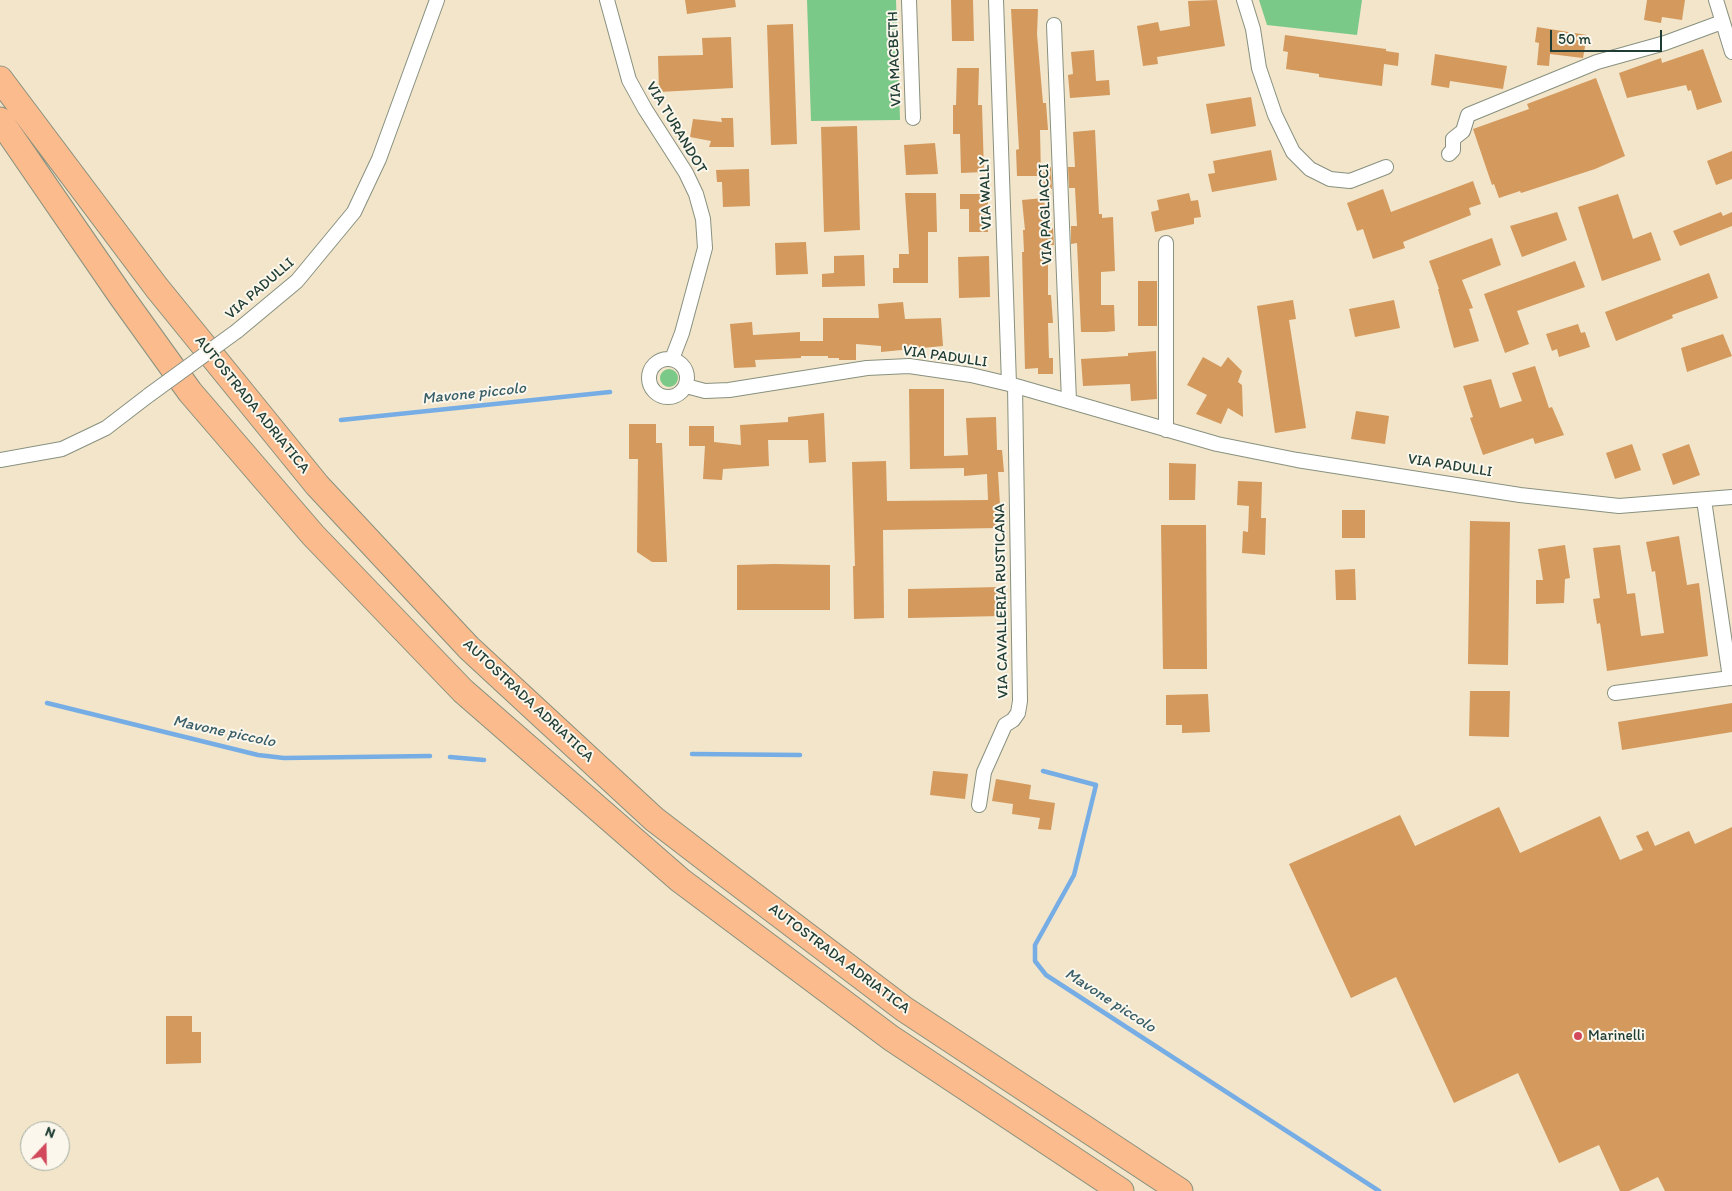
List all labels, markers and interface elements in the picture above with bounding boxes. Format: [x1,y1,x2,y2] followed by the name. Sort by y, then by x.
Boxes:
[884,11,906,107] street label: VIA MACBETH
[1552,20,1664,52] scale bar
[1558,30,1591,48] text: 50 m
[642,79,710,177] street label: VIA TURANDOT
[976,156,996,230] street label: VIA WALLY
[1035,163,1057,265] street label: VIA PAGLIACCI
[222,254,298,324] street label: VIA PADULLI
[191,332,313,478] street label: AUTOSTRADA ADRIATICA
[902,342,988,372] street label: VIA PADULLI
[421,379,527,409] water label: Mavone piccolo
[1406,450,1494,482] street label: VIA PADULLI
[991,503,1013,699] street label: VIA CAVALLERIA RUSTICANA
[459,636,597,766] street label: AUTOSTRADA ADRIATICA
[171,712,277,752] water label: Mavone piccolo
[765,900,913,1018] street label: AUTOSTRADA ADRIATICA
[1061,965,1159,1037] water label: Mavone piccolo
[1588,1027,1645,1045] place label: Marinelli
[1572,1030,1584,1042] marker: Marinelli
[20,1121,70,1171] north arrow
[43,1123,58,1142] text: N

